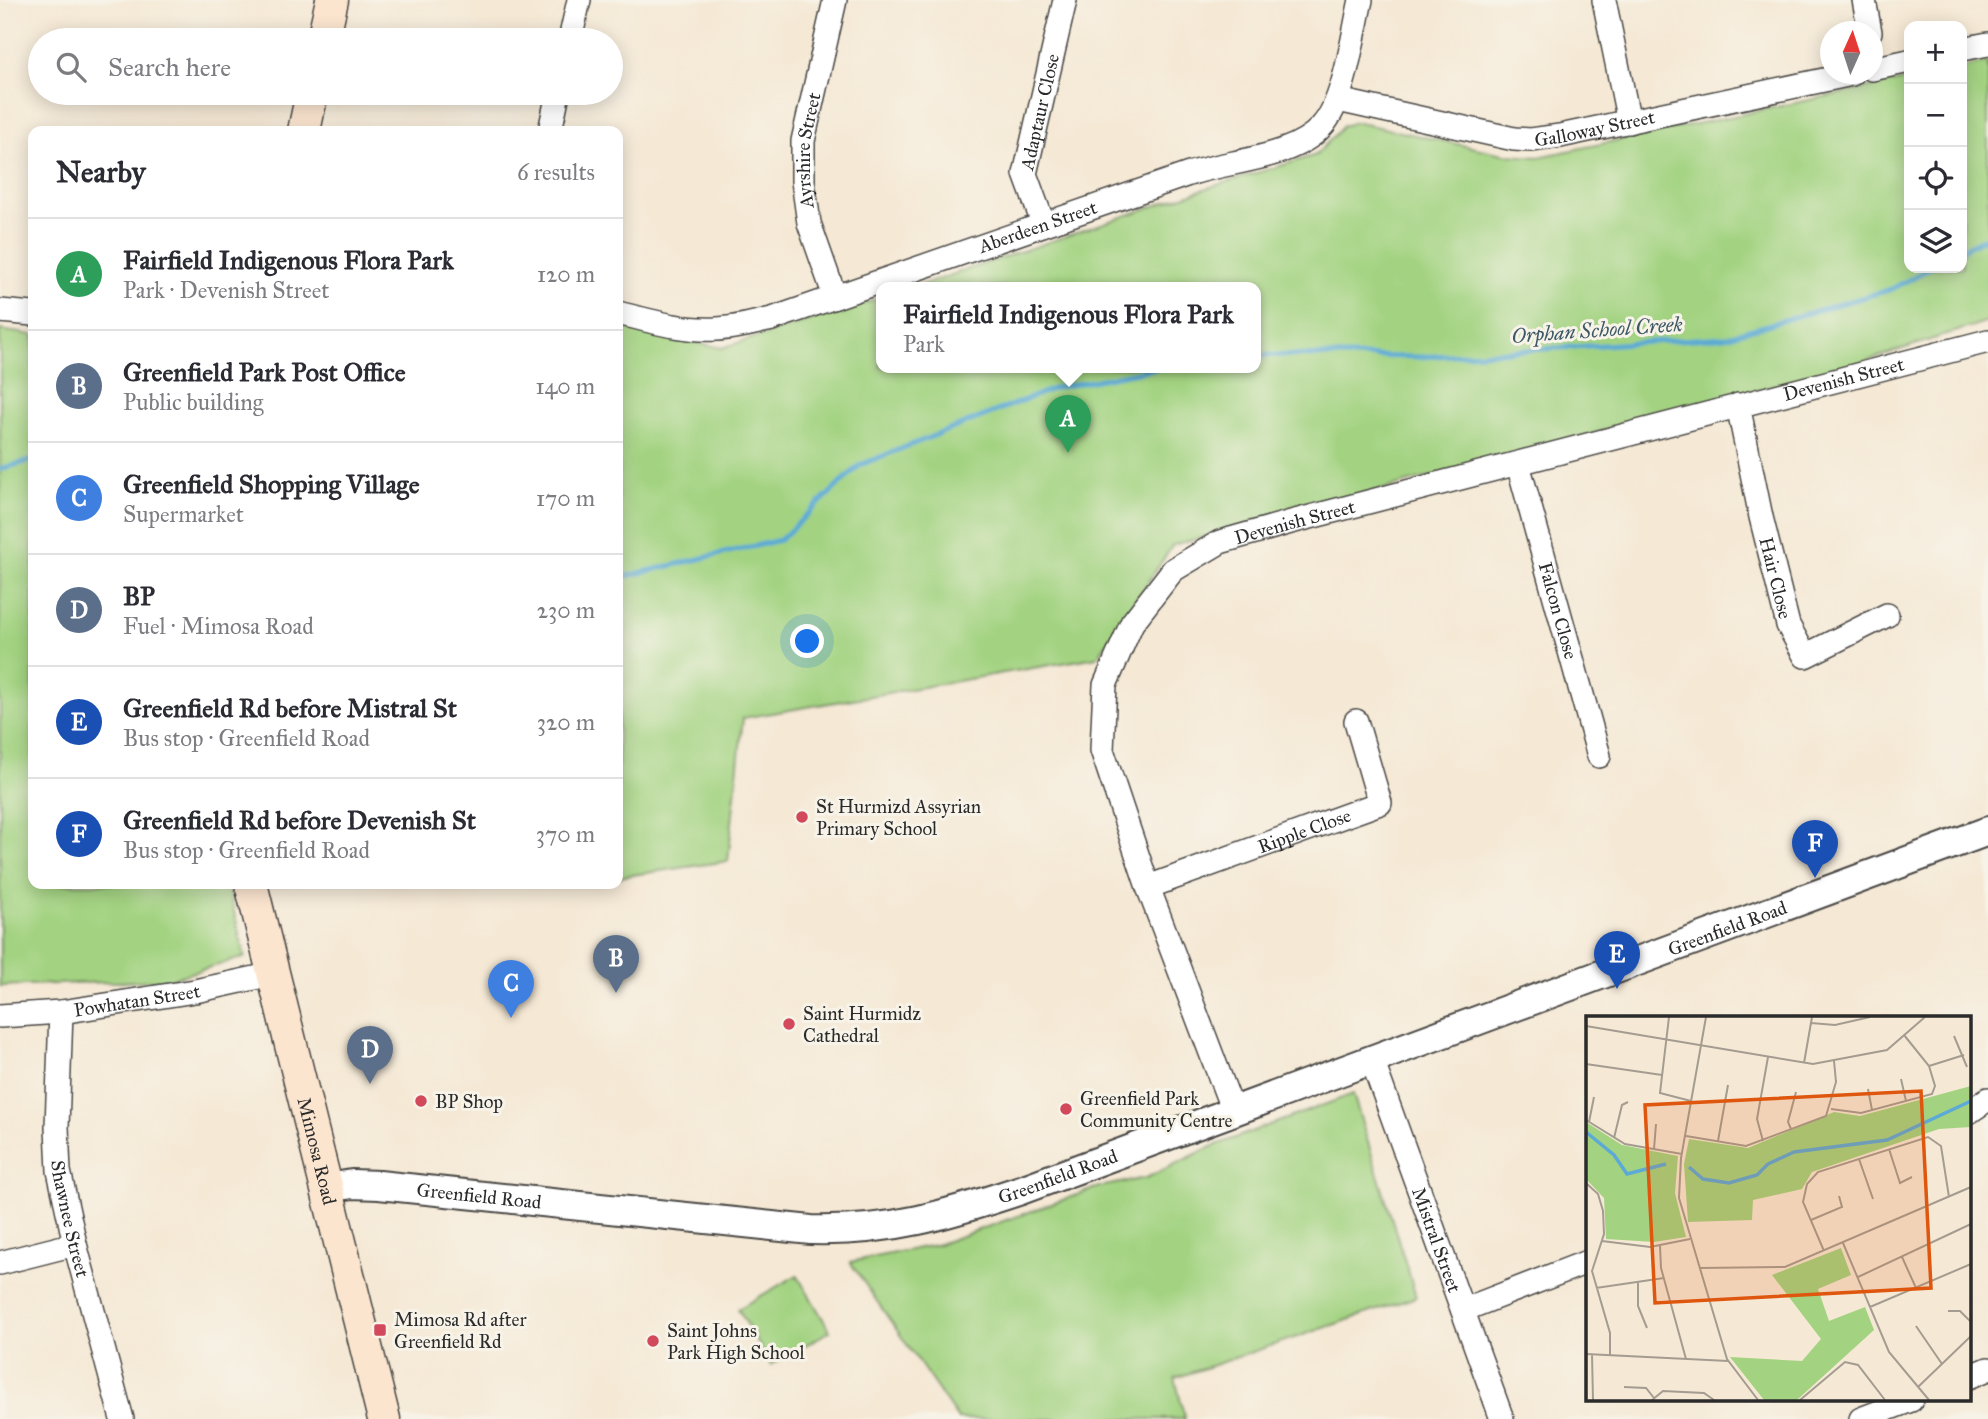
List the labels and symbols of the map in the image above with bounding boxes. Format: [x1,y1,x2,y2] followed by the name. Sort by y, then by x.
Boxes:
[1820,21,1883,84] north arrow
[1015,52,1064,173] street label: Adaptaur Close
[792,90,826,211] street label: Ayrshire Street
[1533,105,1657,151] street label: Galloway Street
[975,195,1100,258] street label: Aberdeen Street
[1510,311,1684,349] water label: Orphan School Creek
[1781,352,1907,406] street label: Devenish Street
[1045,395,1091,453] pin: A
[1232,495,1358,549] street label: Devenish Street
[1754,535,1797,621] street label: Hair Close
[1534,559,1583,662] street label: Falcon Close
[790,624,824,658] your location
[816,795,981,840] place label: St Hurmizd Assyrian Primary School
[1255,804,1354,858] street label: Ripple Close
[794,809,810,825] marker: St Hurmizd Assyrian Primary School
[1792,820,1838,878] pin: F
[1665,896,1790,961] street label: Greenfield Road
[1594,931,1640,989] pin: E
[593,935,639,993] pin: B
[488,960,534,1018] pin: C
[72,979,203,1022] street label: Powhatan Street
[803,1002,921,1047] place label: Saint Hurmidz Cathedral
[781,1016,797,1032] marker: Saint Hurmidz Cathedral
[1586,1016,1970,1402] inset map
[347,1026,393,1084] pin: D
[1080,1087,1232,1132] place label: Greenfield Park Community Centre
[435,1090,503,1113] place label: BP Shop
[413,1093,429,1109] marker: BP Shop
[292,1095,341,1208] street label: Mimosa Road
[1058,1101,1074,1117] marker: Greenfield Park Community Centre
[995,1144,1121,1209] street label: Greenfield Road
[47,1160,94,1280] street label: Shawnee Street
[416,1178,543,1214] street label: Greenfield Road
[1407,1184,1466,1296] street label: Mistral Street
[394,1308,527,1353] place label: Mimosa Rd after Greenfield Rd
[667,1319,805,1365] place label: Saint Johns Park High School
[372,1322,388,1338] marker: Mimosa Rd after Greenfield Rd
[645,1333,661,1349] marker: Saint Johns Park High School

